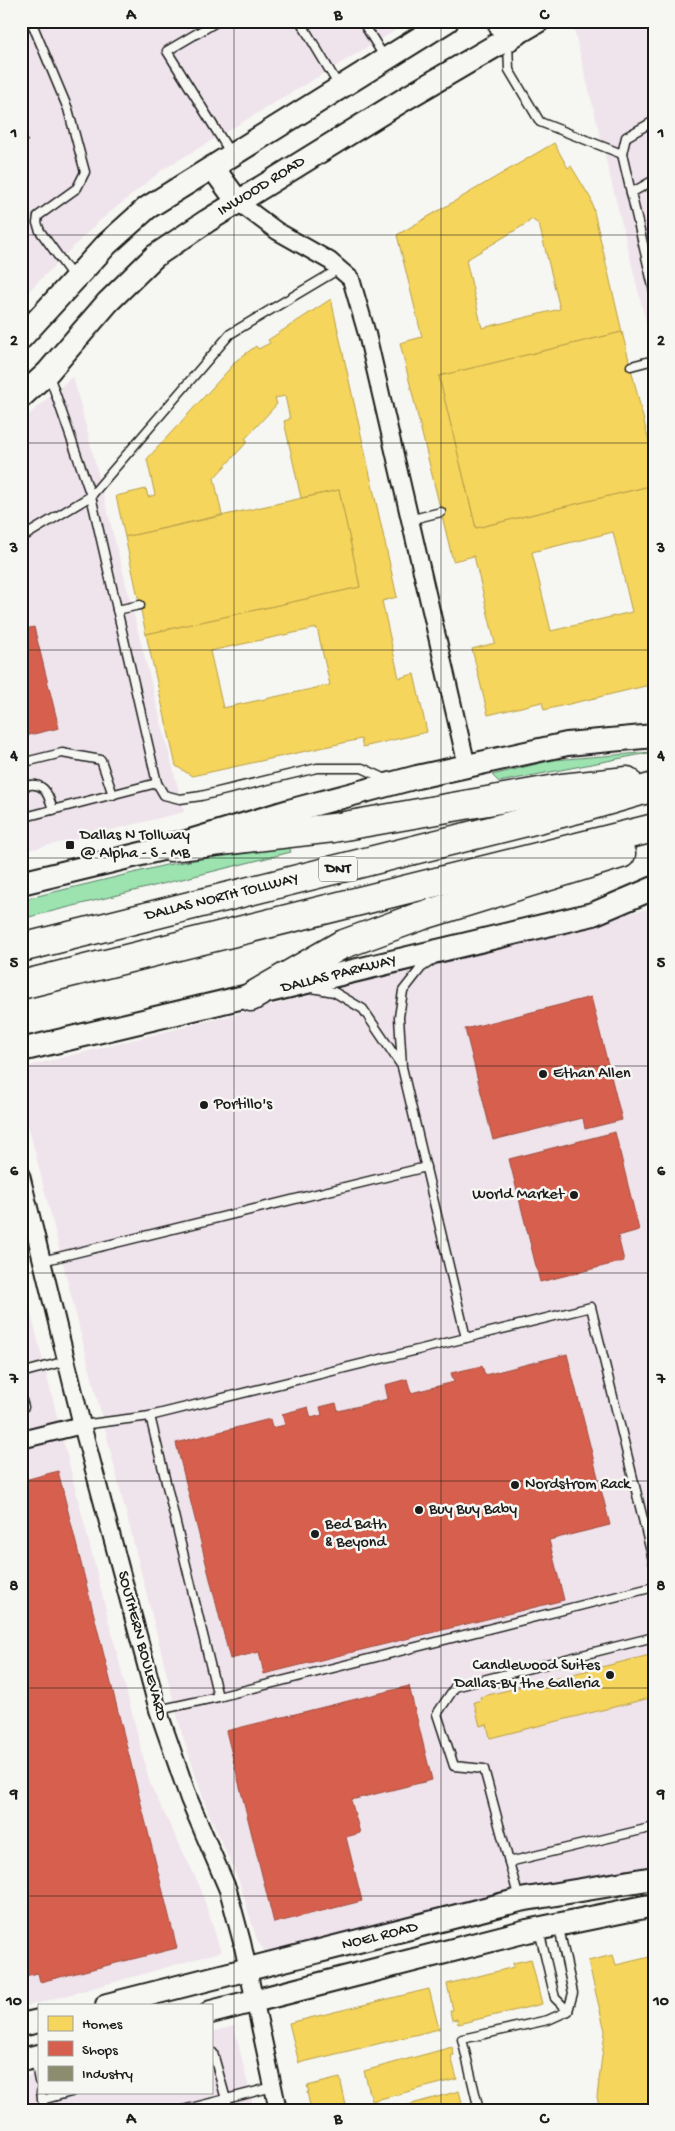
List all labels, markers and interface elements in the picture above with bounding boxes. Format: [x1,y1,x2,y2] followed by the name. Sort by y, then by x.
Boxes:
[125,7,137,26] text: A
[333,7,343,26] text: B
[539,7,550,26] text: C
[10,125,17,144] text: 1
[657,125,664,144] text: 1
[215,152,310,221] street label: INWOOD ROAD
[10,333,18,352] text: 2
[657,333,665,352] text: 2
[9,540,18,559] text: 3
[656,540,665,559] text: 3
[9,748,18,767] text: 4
[656,748,665,767] text: 4
[79,827,191,864] place label: Dallas N Tollway @ Alpha - S - MB
[64,839,76,851] marker: Dallas N Tollway @ Alpha - S - MB
[319,856,357,882] road number: DNT
[142,870,301,927] street label: DALLAS NORTH TOLLWAY
[278,951,399,999] street label: DALLAS PARKWAY
[10,955,19,974] text: 5
[657,955,666,974] text: 5
[553,1065,631,1084] place label: Ethan Allen
[537,1068,549,1080] marker: Ethan Allen
[213,1096,273,1115] place label: Portillo's
[198,1099,210,1111] marker: Portillo's
[10,1163,19,1182] text: 6
[657,1163,666,1182] text: 6
[472,1186,565,1205] place label: World Market
[568,1189,580,1201] marker: World Market
[9,1371,19,1390] text: 7
[656,1371,666,1390] text: 7
[525,1476,632,1495] place label: Nordstrom Rack
[509,1479,521,1491] marker: Nordstrom Rack
[428,1501,517,1520] place label: Buy Buy Baby
[413,1504,425,1516] marker: Buy Buy Baby
[324,1516,387,1553] place label: Bed Bath & Beyond
[309,1528,321,1540] marker: Bed Bath & Beyond
[112,1569,170,1723] street label: SOUTHERN BOULEVARD
[10,1578,19,1597] text: 8
[657,1578,666,1597] text: 8
[454,1657,601,1694] place label: Candlewood Suites Dallas-By the Galleria
[604,1669,616,1681] marker: Candlewood Suites Dallas-By the Galleria
[9,1786,18,1805] text: 9
[656,1786,665,1805] text: 9
[340,1918,420,1956] street label: NOEL ROAD
[5,1993,22,2012] text: 10
[652,1993,669,2012] text: 10
[38,2004,212,2094] legend
[82,2016,123,2034] text: Homes
[82,2042,118,2060] text: Shops
[82,2066,134,2084] text: Industry
[125,2111,137,2130] text: A
[333,2111,343,2130] text: B
[539,2111,550,2130] text: C

